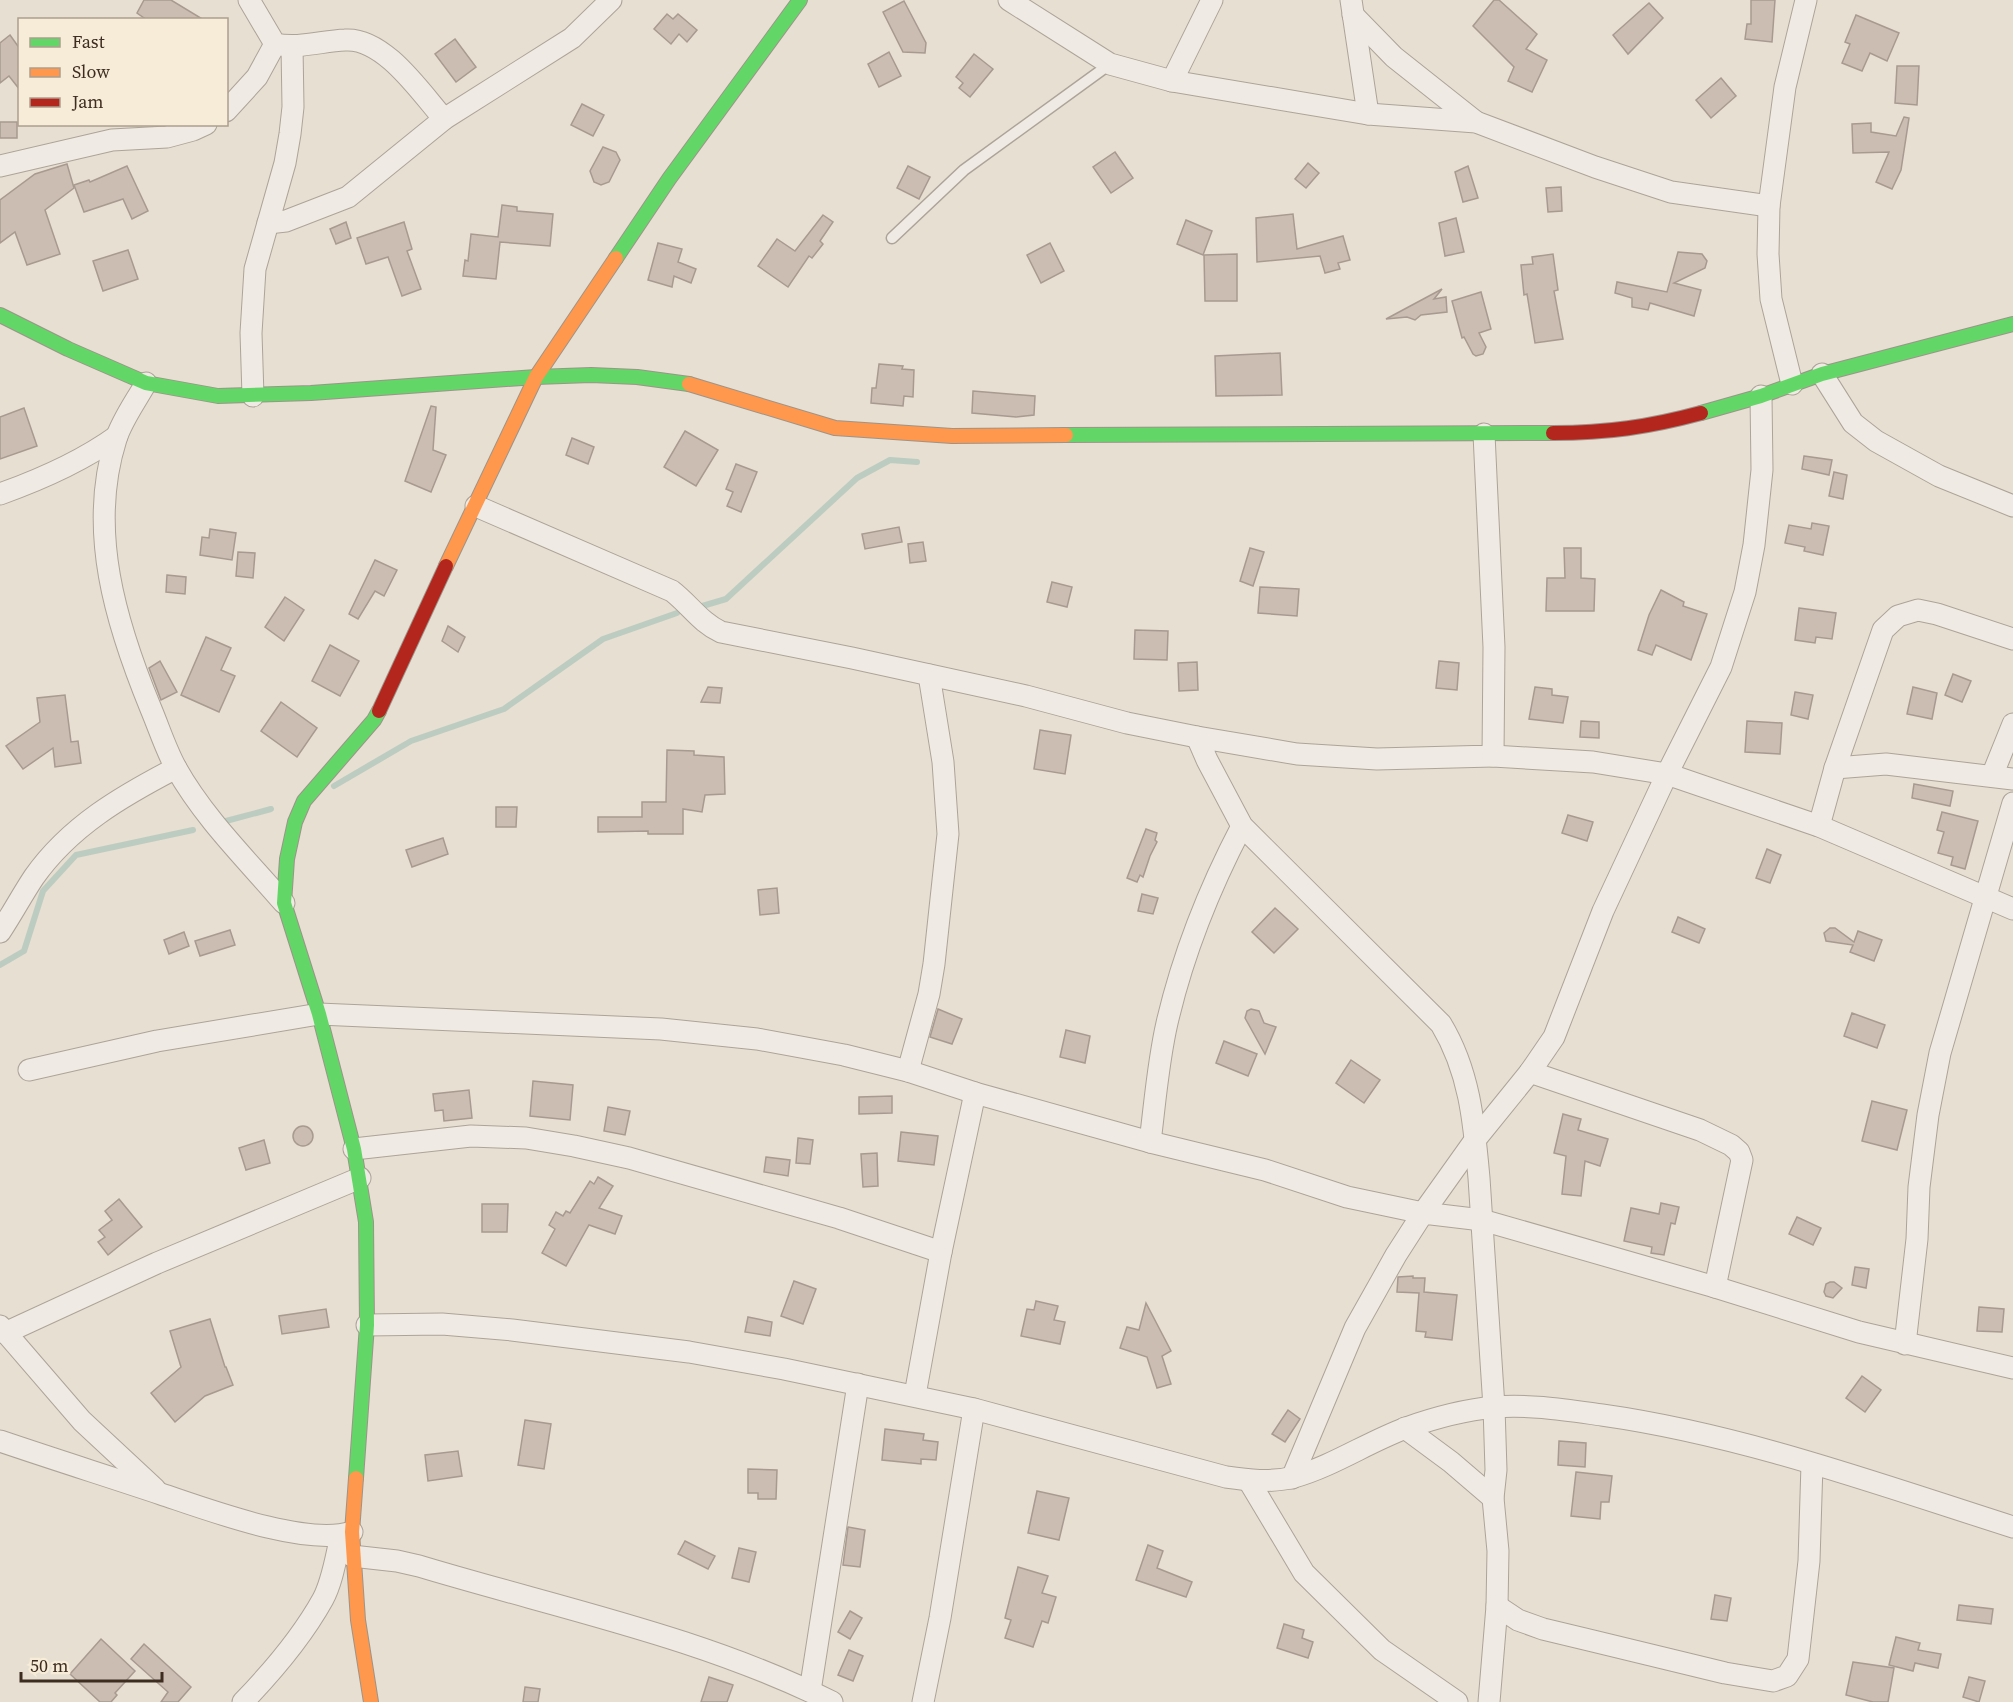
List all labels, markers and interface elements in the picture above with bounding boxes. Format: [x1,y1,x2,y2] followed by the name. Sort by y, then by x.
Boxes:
[18,18,228,126] legend
[72,29,105,54] text: Fast
[72,59,110,84] text: Slow
[71,89,104,114] text: Jam
[21,1645,162,1683] scale bar
[30,1653,68,1678] text: 50 m

